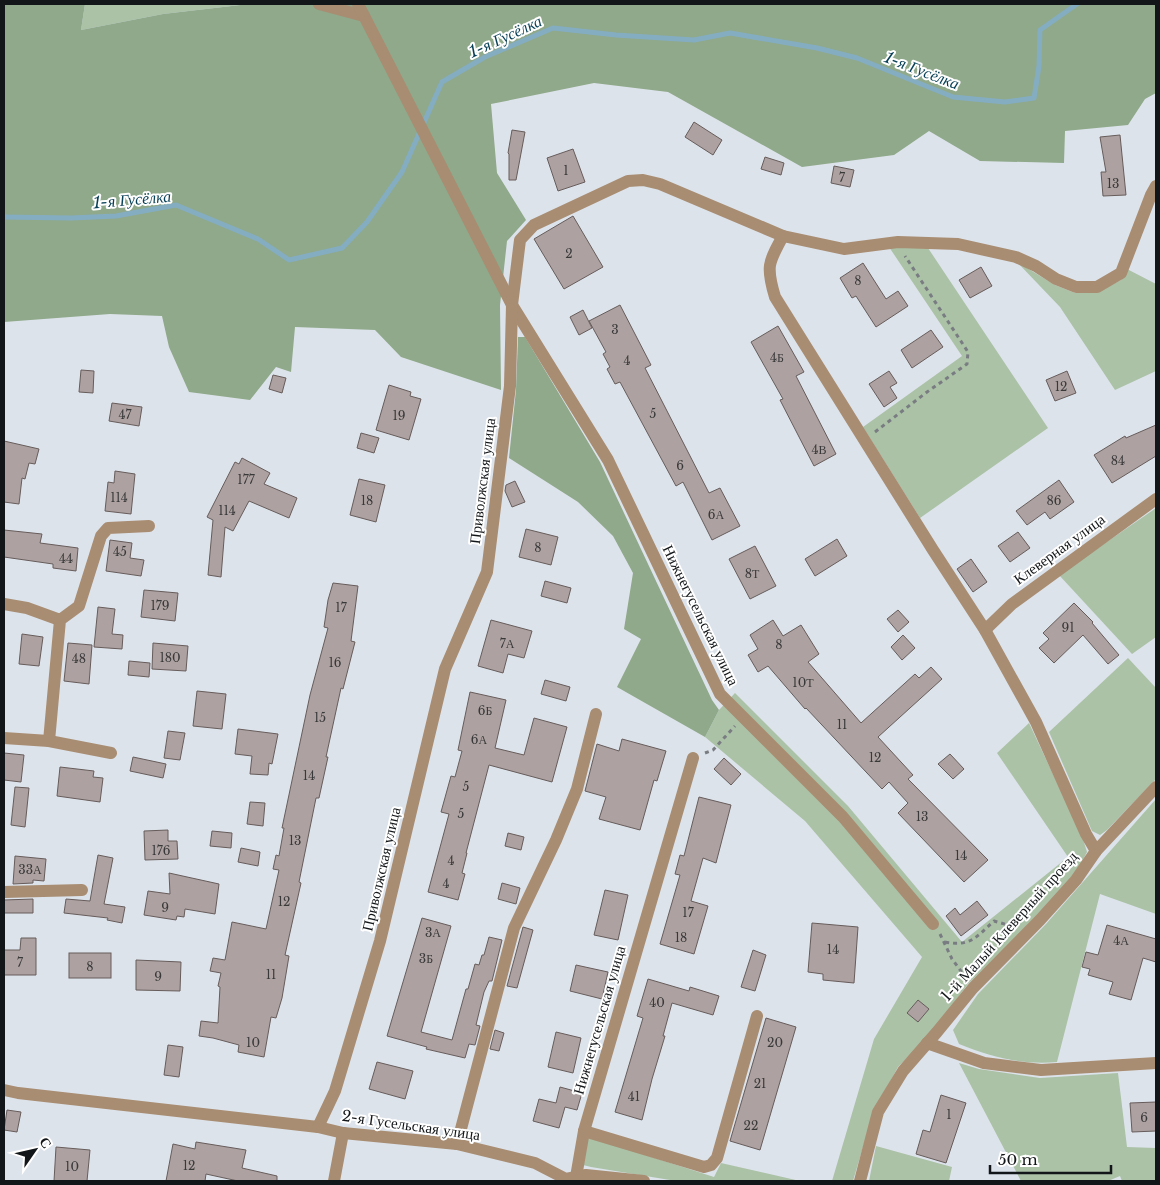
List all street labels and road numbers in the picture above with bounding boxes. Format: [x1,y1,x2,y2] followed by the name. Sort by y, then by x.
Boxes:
[465,417,499,545] street label: Приволжская улица
[1010,509,1109,588] street label: Клеверная улица
[659,542,743,689] street label: Нижнегусельская улица
[357,805,405,933] street label: Приволжская улица
[937,847,1082,1005] street label: 1-й Малый Клеверный проезд
[569,943,629,1097] street label: Нижнегусельская улица
[341,1106,482,1144] street label: 2-я Гусельская улица

